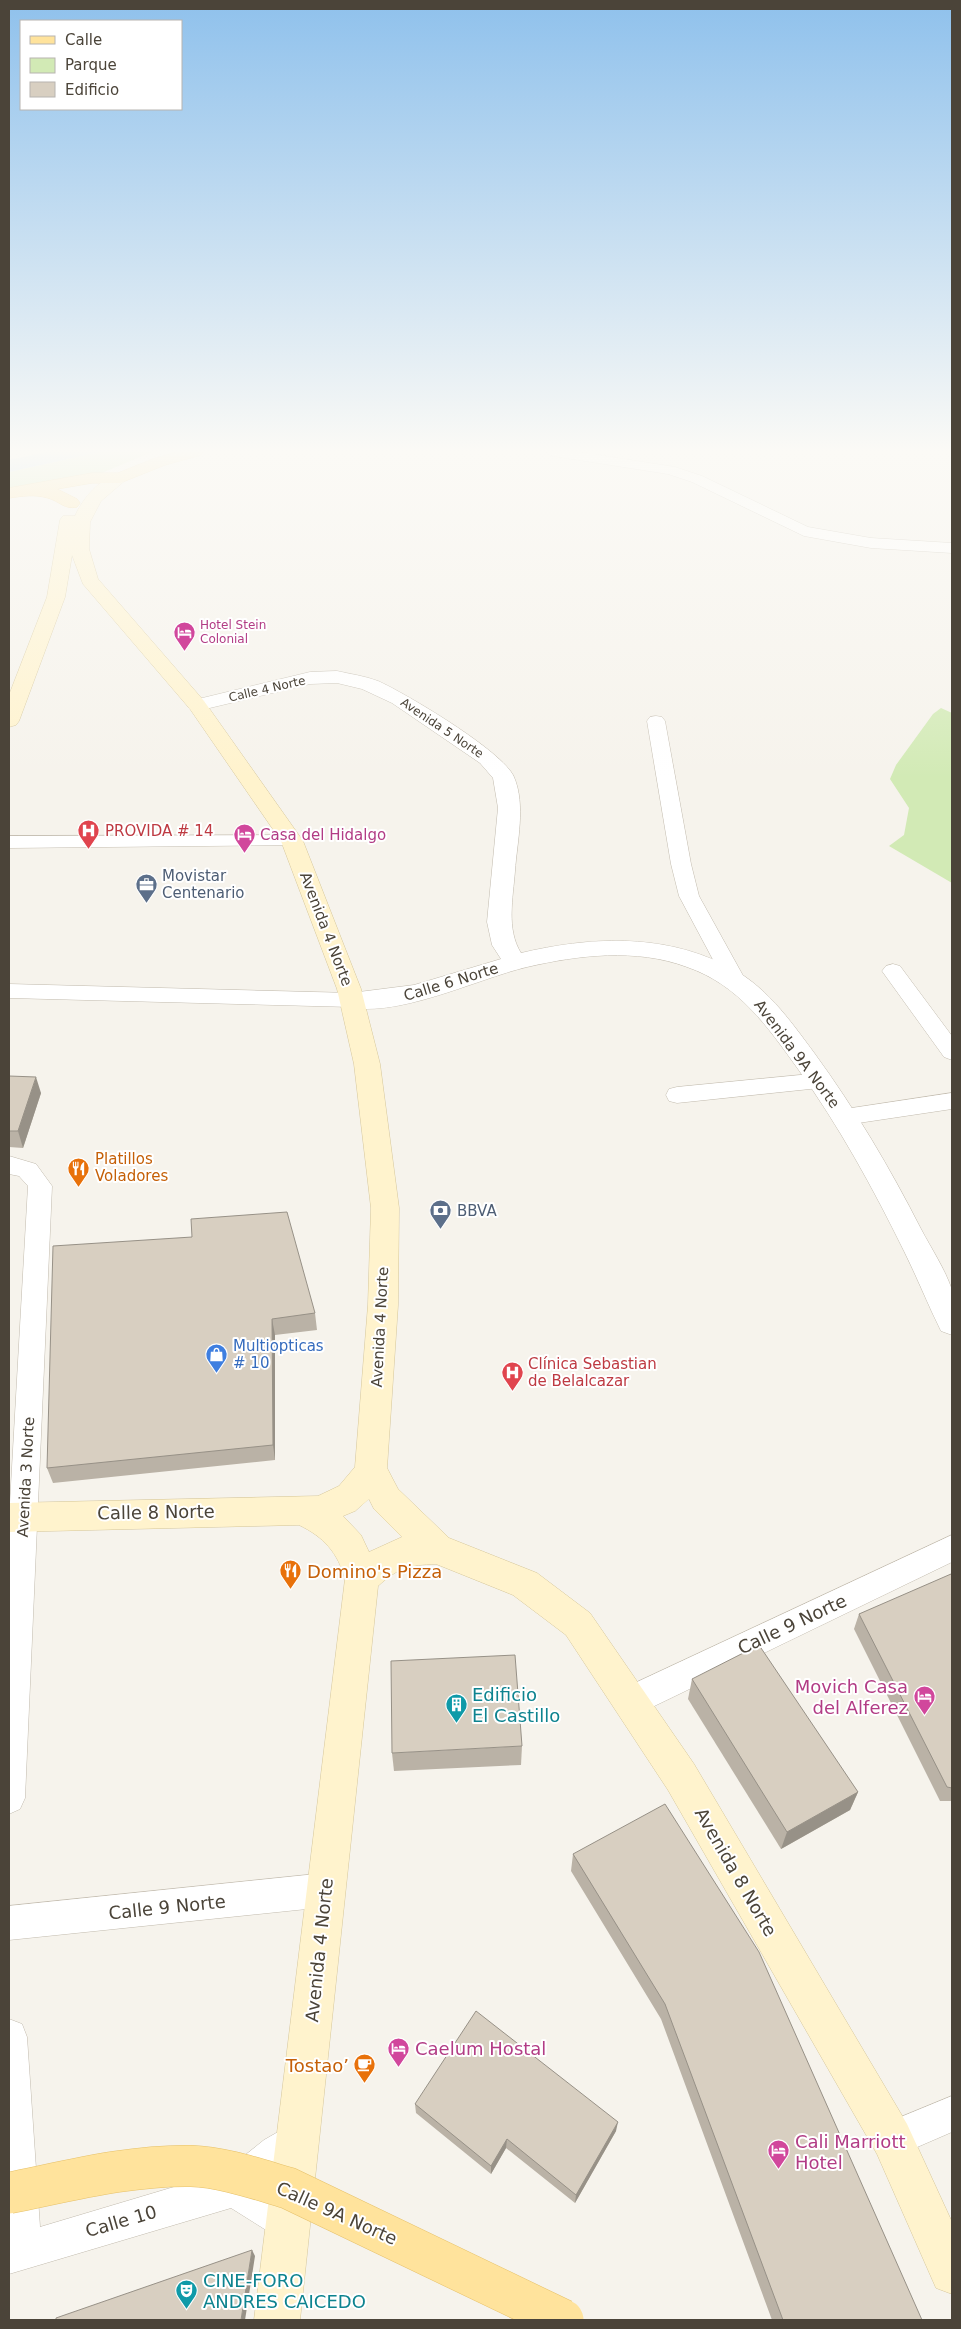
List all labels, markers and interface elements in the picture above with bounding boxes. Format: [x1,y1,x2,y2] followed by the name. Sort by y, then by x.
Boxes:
[20,20,182,110] legend
[65,31,102,49] text: Calle
[65,56,117,74] text: Parque
[65,81,119,99] text: Edificio
[200,618,266,646] place label: Hotel Stein Colonial
[172,620,196,651] hotel icon: Hotel Stein Colonial
[227,673,307,705] street label: Calle 4 Norte
[398,695,486,761] street label: Avenida 5 Norte
[77,819,101,850] hospital icon: PROVIDA # 14
[105,822,213,840] place label: PROVIDA # 14
[232,823,256,854] hotel icon: Casa del Hidalgo
[260,826,386,844] place label: Casa del Hidalgo
[162,867,245,902] place label: Movistar Centenario
[296,869,356,989] street label: Avenida 4 Norte
[134,873,158,904] office icon: Movistar Centenario
[402,959,500,1005] street label: Calle 6 Norte
[750,996,844,1112] street label: Avenida 9A Norte
[95,1150,168,1185] place label: Platillos Voladores
[67,1156,91,1187] restaurant icon: Platillos Voladores
[429,1199,453,1230] bank icon: BBVA
[457,1202,497,1220] place label: BBVA
[368,1266,392,1388] street label: Avenida 4 Norte
[233,1337,324,1372] place label: Multiopticas # 10
[205,1343,229,1374] shop icon: Multiopticas # 10
[528,1355,657,1390] place label: Clínica Sebastian de Belalcazar
[500,1361,524,1392] hospital icon: Clínica Sebastian de Belalcazar
[14,1416,38,1538] street label: Avenida 3 Norte
[97,1500,215,1524] street label: Calle 8 Norte
[279,1559,303,1590] restaurant icon: Domino's Pizza
[307,1561,442,1582] place label: Domino's Pizza
[734,1590,850,1658] street label: Calle 9 Norte
[795,1676,908,1718] place label: Movich Casa del Alferez
[472,1684,560,1726] place label: Edificio El Castillo
[912,1684,936,1715] hotel icon: Movich Casa del Alferez
[444,1692,468,1723] building icon: Edificio El Castillo
[691,1804,781,1940] street label: Avenida 8 Norte
[301,1877,337,2023] street label: Avenida 4 Norte
[107,1890,227,1924] street label: Calle 9 Norte
[387,2036,411,2067] hotel icon: Caelum Hostal
[415,2038,546,2059] place label: Caelum Hostal
[353,2053,377,2084] cafe icon: Tostao’
[285,2055,349,2076] place label: Tostao’
[795,2131,906,2173] place label: Cali Marriott Hotel
[767,2139,791,2170] hotel icon: Cali Marriott Hotel
[273,2177,401,2249] street label: Calle 9A Norte
[83,2201,159,2241] street label: Calle 10
[203,2270,366,2312] place label: CINE-FORO ANDRES CAICEDO
[175,2278,199,2309] theatre icon: CINE-FORO ANDRES CAICEDO

